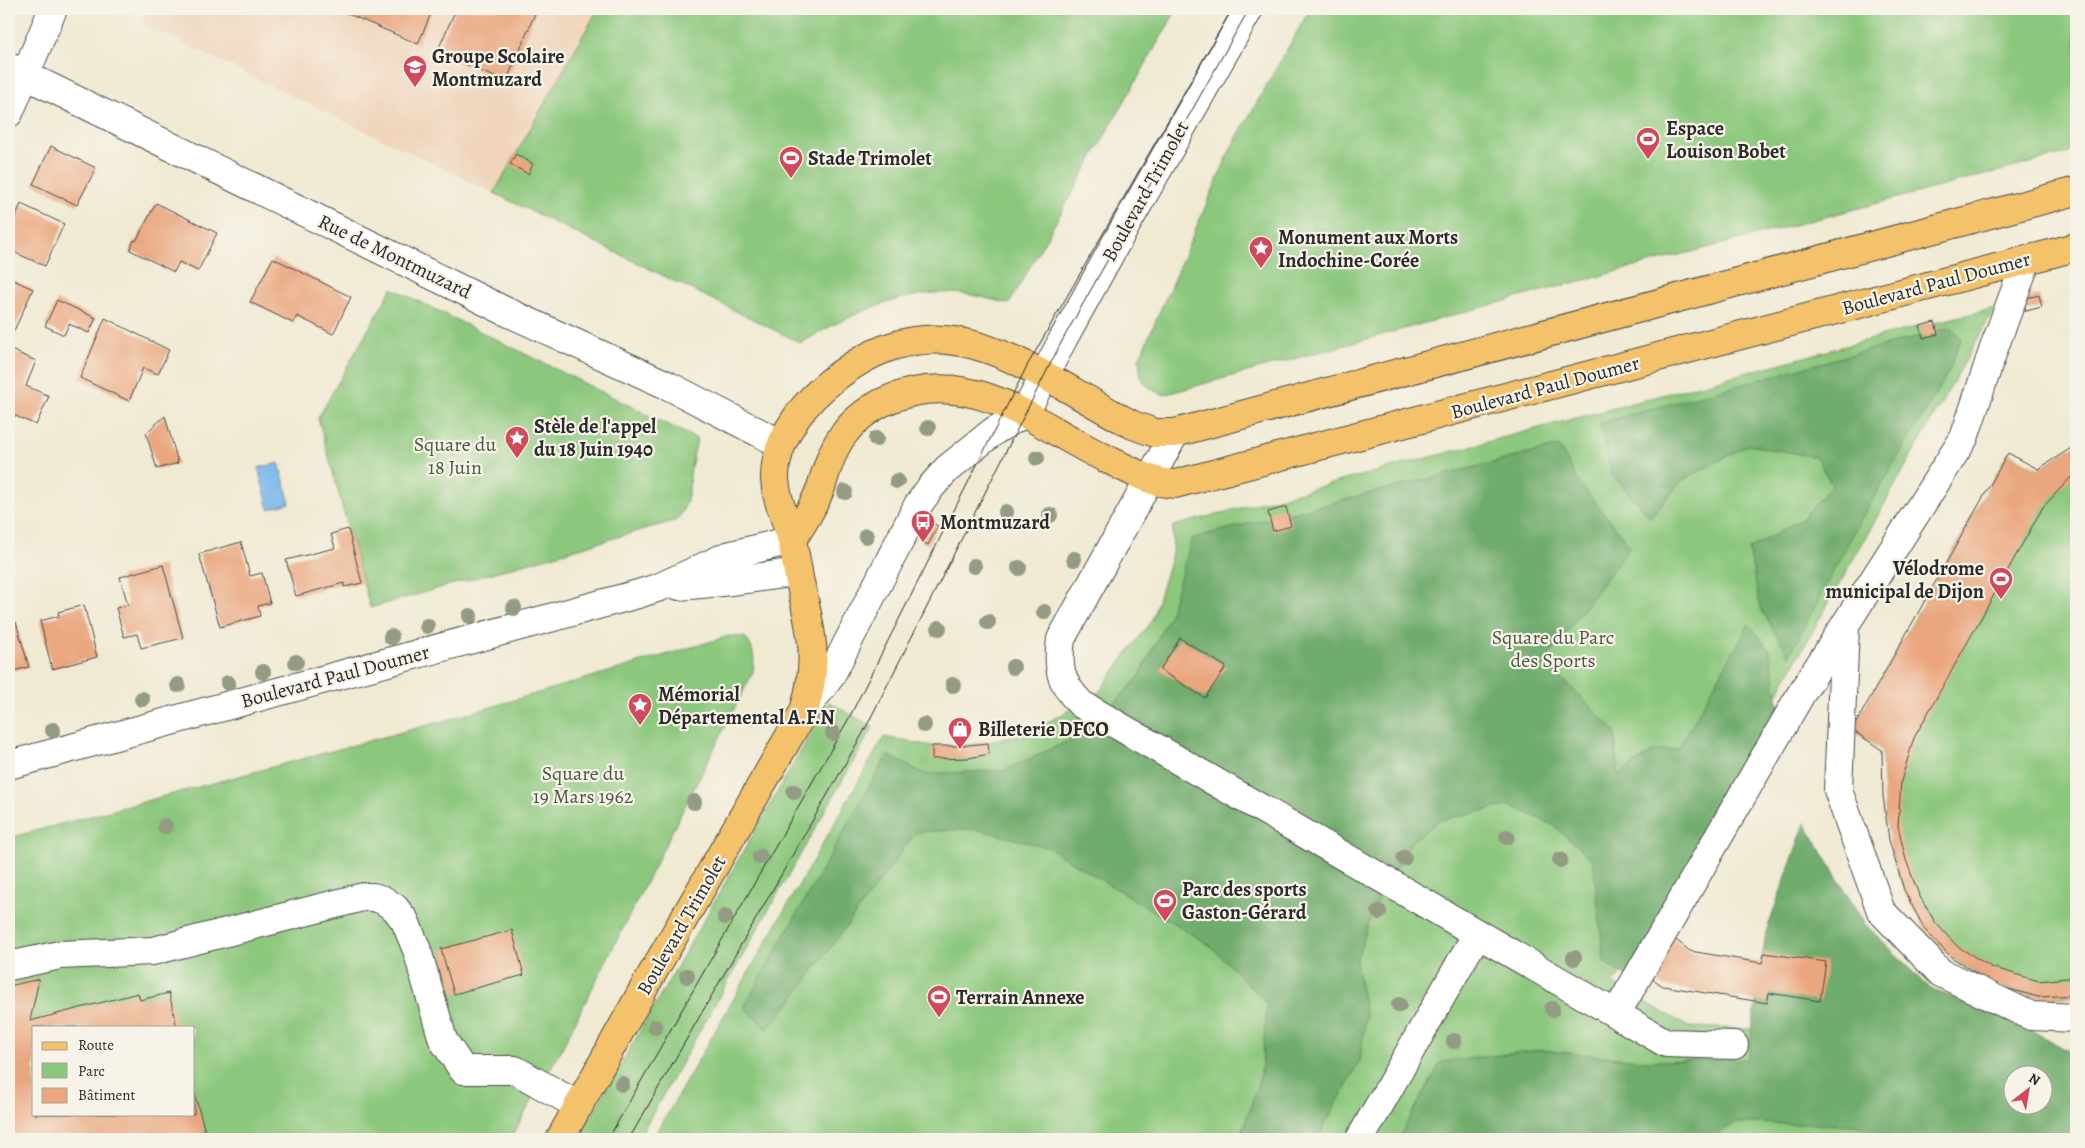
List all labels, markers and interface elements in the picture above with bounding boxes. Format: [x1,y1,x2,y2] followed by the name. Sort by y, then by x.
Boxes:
[432,43,565,93] place label: Groupe Scolaire Montmuzard
[402,54,428,88] school or university icon: Groupe Scolaire Montmuzard
[1666,115,1786,165] place label: Espace Louison Bobet
[1096,116,1196,266] street label: Boulevard Trimolet
[1635,126,1661,160] sports icon: Espace Louison Bobet
[778,145,804,179] sports icon: Stade Trimolet
[808,145,932,172] place label: Stade Trimolet
[314,208,476,305] street label: Rue de Montmuzard
[1278,224,1458,274] place label: Monument aux Morts Indochine-Corée
[1248,235,1274,269] place icon: Monument aux Morts Indochine-Corée
[1839,245,2034,322] street label: Boulevard Paul Doumer
[1448,349,1643,426] street label: Boulevard Paul Doumer
[534,413,657,463] place label: Stèle de l'appel du 18 Juin 1940
[504,425,530,459] place icon: Stèle de l'appel du 18 Juin 1940
[414,431,496,481] park label: Square du 18 Juin
[910,509,936,543] bus stop icon: Montmuzard
[940,509,1050,536] place label: Montmuzard
[1826,555,1984,605] place label: Vélodrome municipal de Dijon
[1988,566,2014,600] sports icon: Vélodrome municipal de Dijon
[1492,624,1614,674] park label: Square du Parc des Sports
[238,638,433,715] street label: Boulevard Paul Doumer
[658,681,835,731] place label: Mémorial Départemental A.F.N
[627,692,653,726] place icon: Mémorial Départemental A.F.N
[947,716,973,750] shop icon: Billeterie DFCO
[978,716,1109,743] place label: Billeterie DFCO
[533,760,634,810] park label: Square du 19 Mars 1962
[630,850,733,1000] street label: Boulevard Trimolet
[1182,876,1307,926] place label: Parc des sports Gaston-Gérard
[1152,888,1178,922] sports icon: Parc des sports Gaston-Gérard
[926,984,952,1018] sports icon: Terrain Annexe
[956,984,1085,1011] place label: Terrain Annexe
[32,1026,195,1116] legend
[78,1035,114,1055] text: Route
[78,1061,105,1081] text: Parc
[2002,1066,2052,1116] north arrow
[2025,1069,2044,1090] text: N
[78,1085,136,1105] text: Bâtiment

